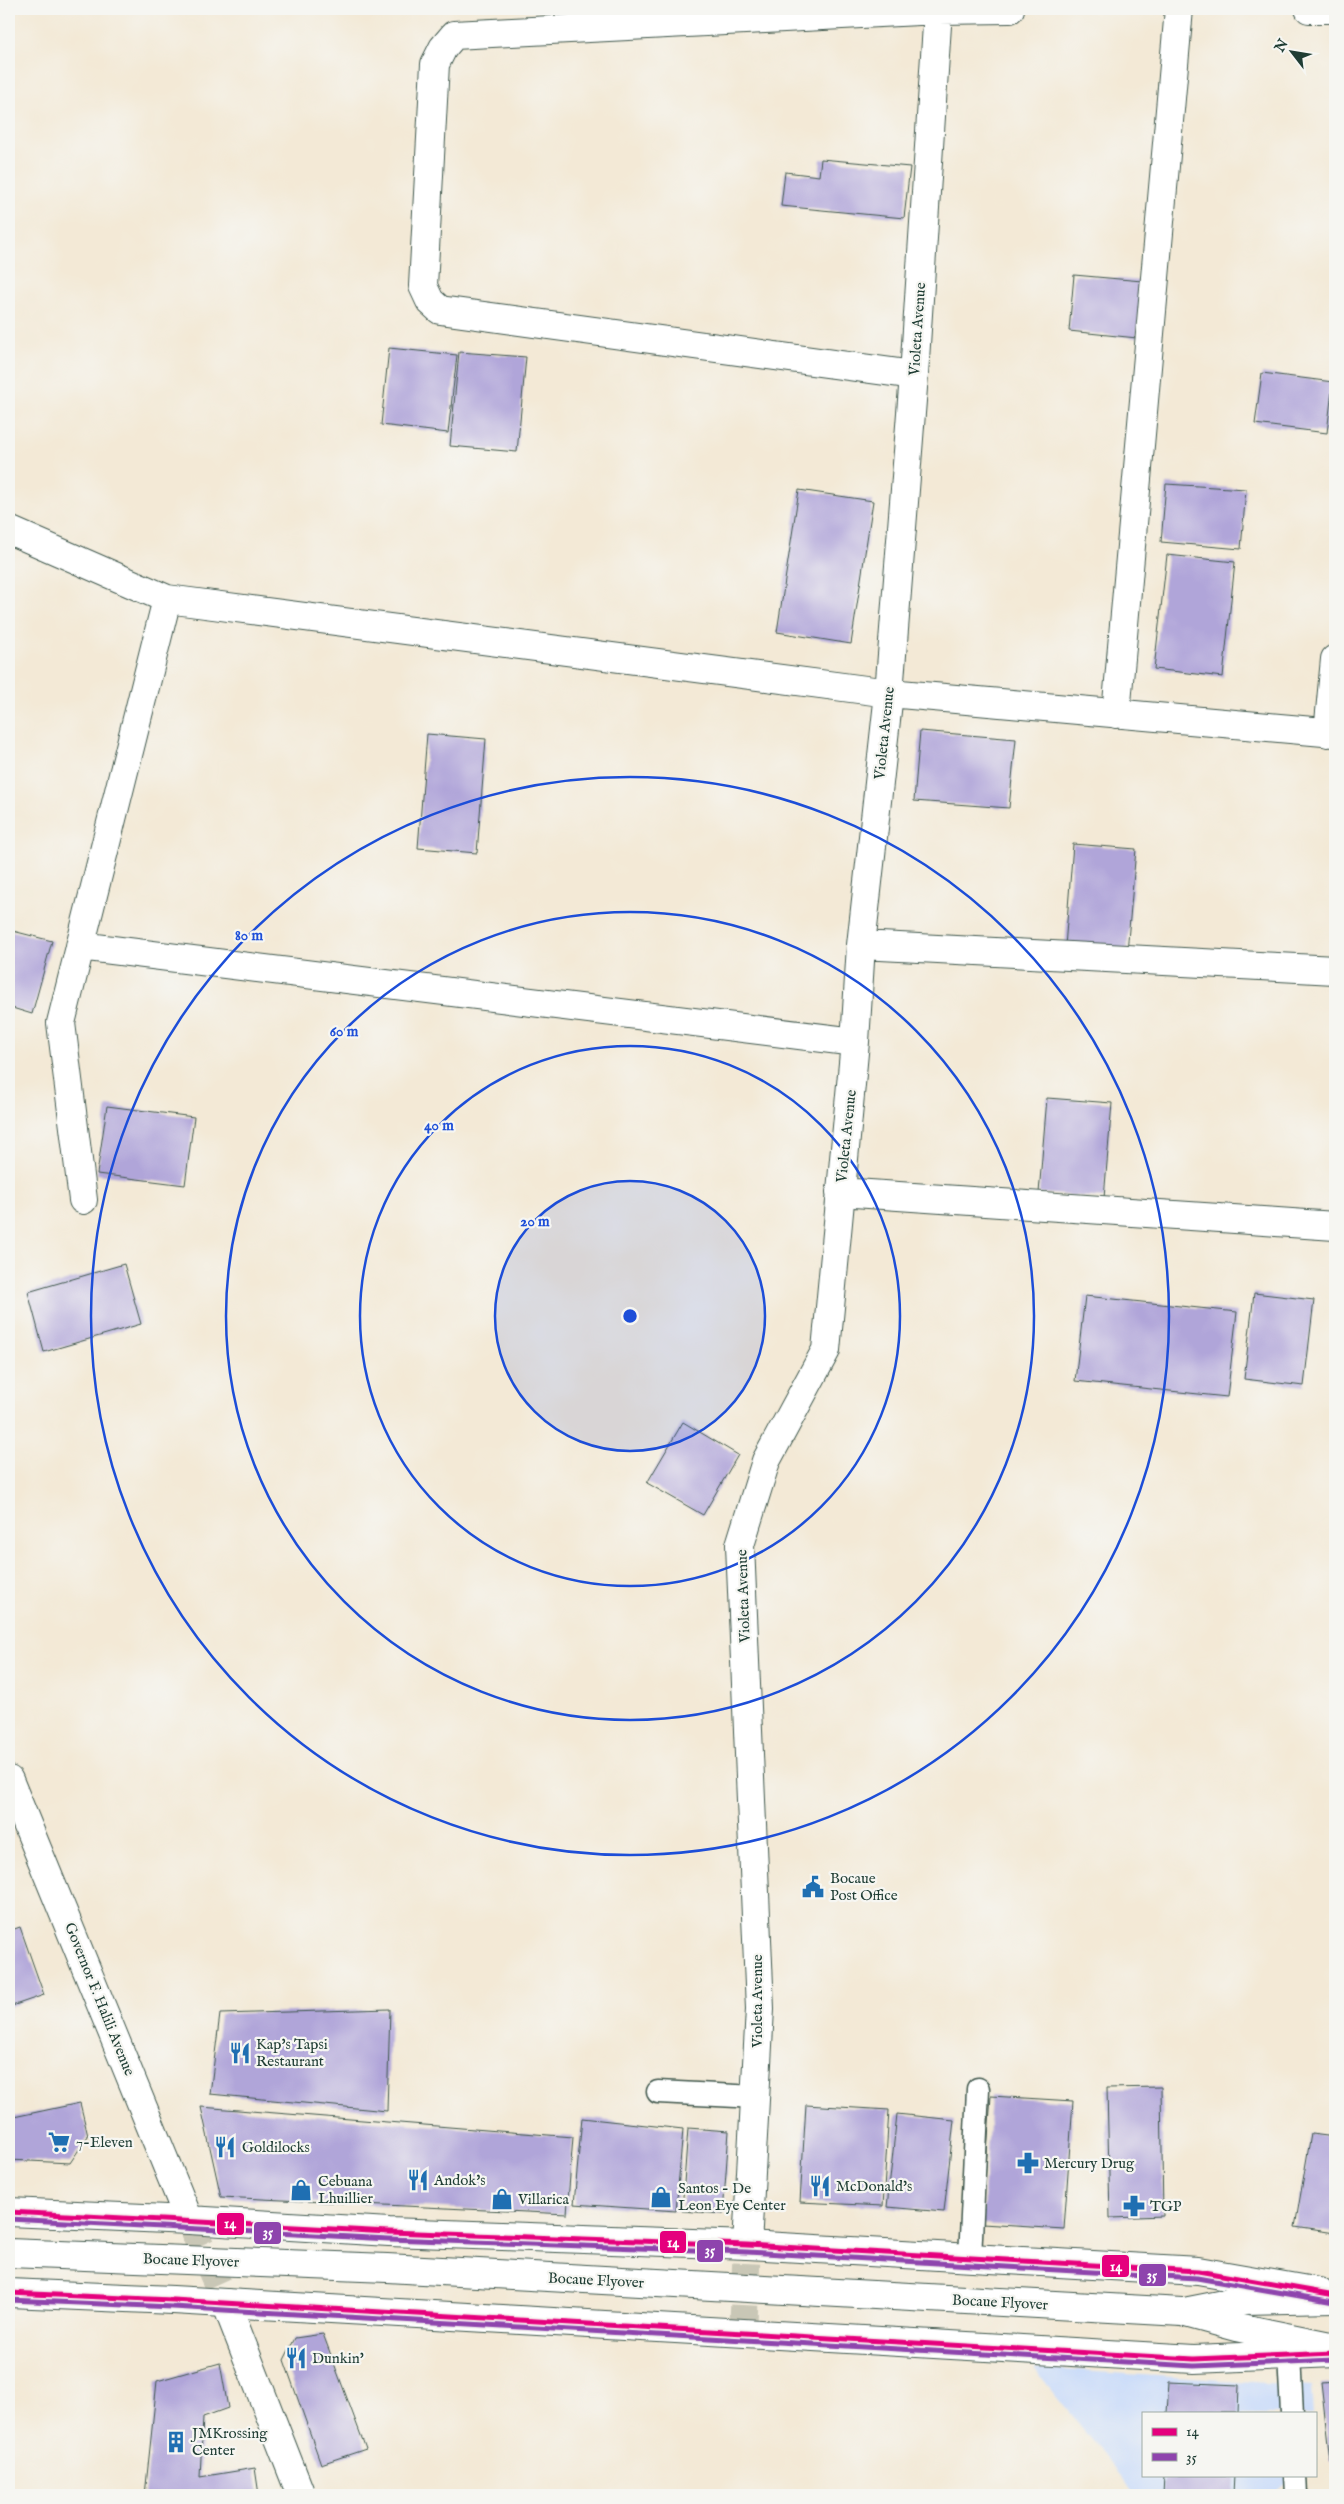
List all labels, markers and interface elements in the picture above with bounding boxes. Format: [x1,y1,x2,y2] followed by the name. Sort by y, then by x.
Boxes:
[1266,28,1316,78] north arrow
[1270,36,1293,57] text: N
[905,282,930,377] street label: Violeta Avenue
[870,685,899,782] street label: Violeta Avenue
[235,926,263,945] text: 80 m
[330,1022,359,1041] text: 60 m
[832,1088,861,1185] street label: Violeta Avenue
[424,1116,454,1135] text: 40 m
[520,1212,550,1231] text: 20 m
[621,1307,639,1325] centre of rings
[732,1549,755,1644] street label: Violeta Avenue
[830,1869,898,1905] place label: Bocaue Post Office
[800,1874,826,1900] public building icon: Bocaue Post Office
[60,1920,139,2079] street label: Governor F. Halili Avenue
[748,1954,767,2049] street label: Violeta Avenue
[256,2035,328,2071] place label: Kap's Tapsi Restaurant
[227,2040,253,2066] restaurant icon: Kap's Tapsi Restaurant
[46,2129,72,2155] supermarket icon: 7-Eleven
[76,2133,133,2152] place label: 7-Eleven
[212,2134,238,2160] restaurant icon: Goldilocks
[242,2138,310,2157] place label: Goldilocks
[1015,2150,1041,2176] pharmacy icon: Mercury Drug
[1044,2154,1135,2173] place label: Mercury Drug
[405,2167,431,2193] restaurant icon: Andok's
[433,2171,485,2190] place label: Andok's
[318,2172,373,2208] place label: Cebuana Lhuillier
[807,2173,833,2199] restaurant icon: McDonald's
[288,2177,314,2203] shop icon: Cebuana Lhuillier
[836,2177,912,2196] place label: McDonald's
[678,2179,786,2215] place label: Santos - De Leon Eye Center
[648,2184,674,2210] shop icon: Santos - De Leon Eye Center
[489,2186,515,2212] shop icon: Villarica
[517,2190,569,2209] place label: Villarica
[1121,2193,1147,2219] pharmacy icon: TGP
[1150,2197,1182,2216] place label: TGP
[216,2212,245,2236] line badge: 14
[224,2215,237,2233] text: 14
[253,2221,282,2245] line badge: 35
[263,2224,273,2242] text: 35
[659,2230,687,2254] line badge: 14
[667,2234,680,2252] text: 14
[696,2239,724,2263] line badge: 35
[705,2242,715,2260] text: 35
[143,2249,240,2272] street label: Bocaue Flyover
[1101,2254,1130,2278] line badge: 14
[1110,2258,1123,2276] text: 14
[1138,2263,1167,2287] line badge: 35
[1147,2267,1157,2285] text: 35
[547,2268,645,2293] street label: Bocaue Flyover
[951,2290,1049,2315] street label: Bocaue Flyover
[283,2345,309,2371] restaurant icon: Dunkin'
[312,2349,364,2368] place label: Dunkin'
[1142,2412,1316,2476] legend
[1186,2422,1200,2441] text: 14
[190,2424,268,2460] place label: JMKrossing Center
[163,2429,189,2455] building icon: JMKrossing Center
[1186,2448,1198,2467] text: 35

